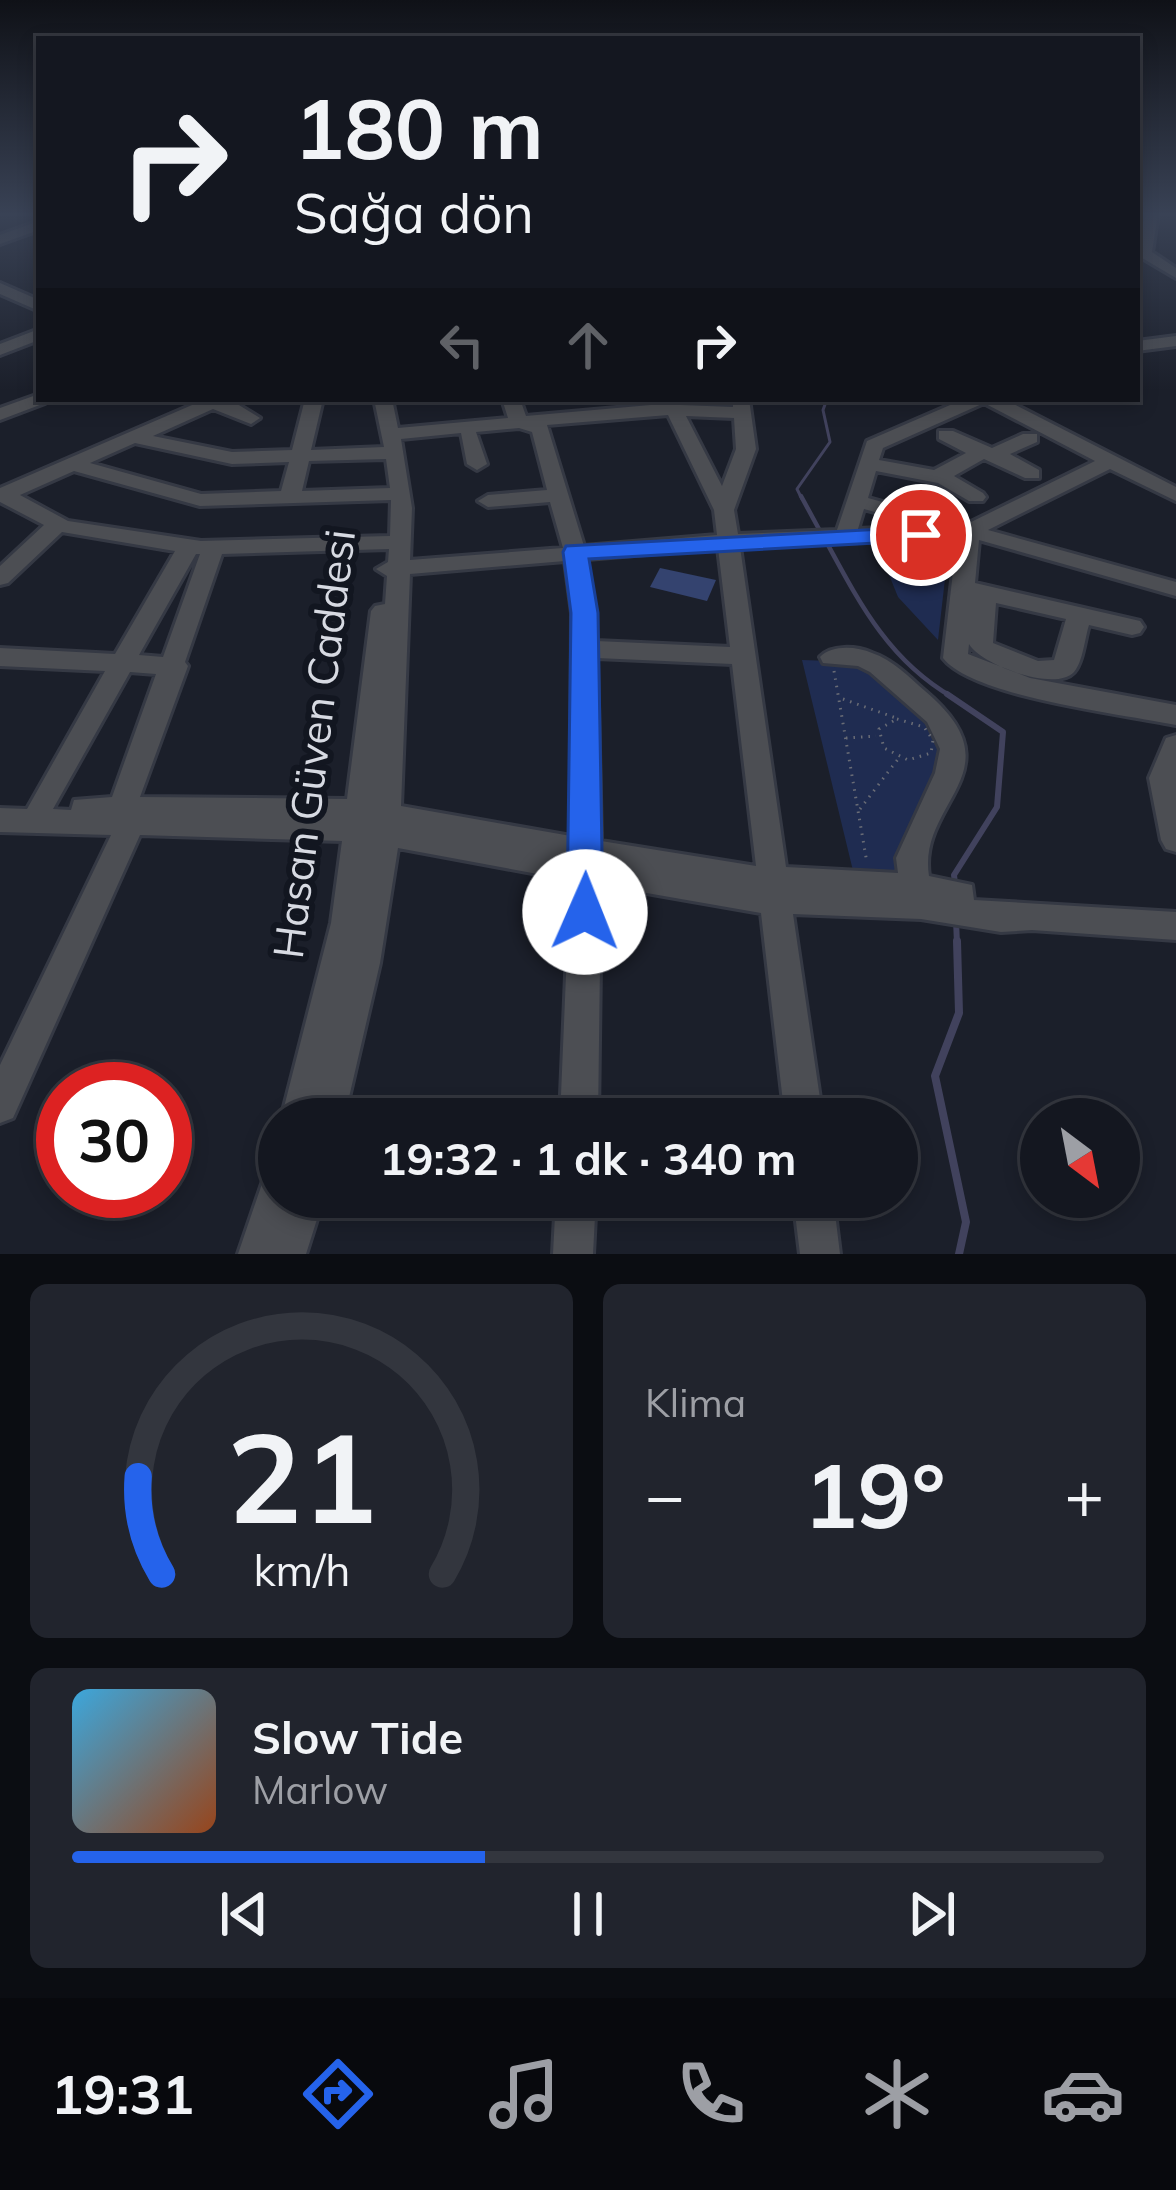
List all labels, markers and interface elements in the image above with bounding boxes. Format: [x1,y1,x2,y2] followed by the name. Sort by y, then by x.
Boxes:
[294,75,544,180] text: 180 m
[96,84,252,240] icon: right
[294,179,534,247] text: Sağa dön
[429,312,495,378] icon: left
[555,312,621,378] icon: ahead
[681,312,747,378] icon: right
[870,484,972,586] pin
[888,502,954,568] icon: arrive
[261,526,366,961] street label: Hasan Güven Caddesi
[522,849,648,975] position arrow
[36,1062,192,1218] speed limit sign: 30
[1020,1098,1140,1218] north arrow
[1020,1098,1140,1218] map controls
[380,1130,796,1186] text: 19:32 · 1 dk · 340 m
[645,1378,746,1427] text: Klima
[227,1398,376,1554] text: 21
[803,1438,946,1551] text: 19°
[645,1453,685,1536] text: −
[1064,1453,1104,1536] text: +
[253,1543,350,1597] text: km/h
[252,1709,463,1765] text: Slow Tide
[252,1765,388,1814] text: Marlow
[211,1881,277,1947] icon: previous
[555,1881,621,1947] icon: pause
[899,1881,965,1947] icon: next
[296,2052,380,2136] icon: directions
[482,2052,566,2136] icon: music
[669,2052,753,2136] icon: phone
[855,2052,939,2136] icon: climate
[1041,2052,1125,2136] icon: car
[51,2060,194,2128] text: 19:31

